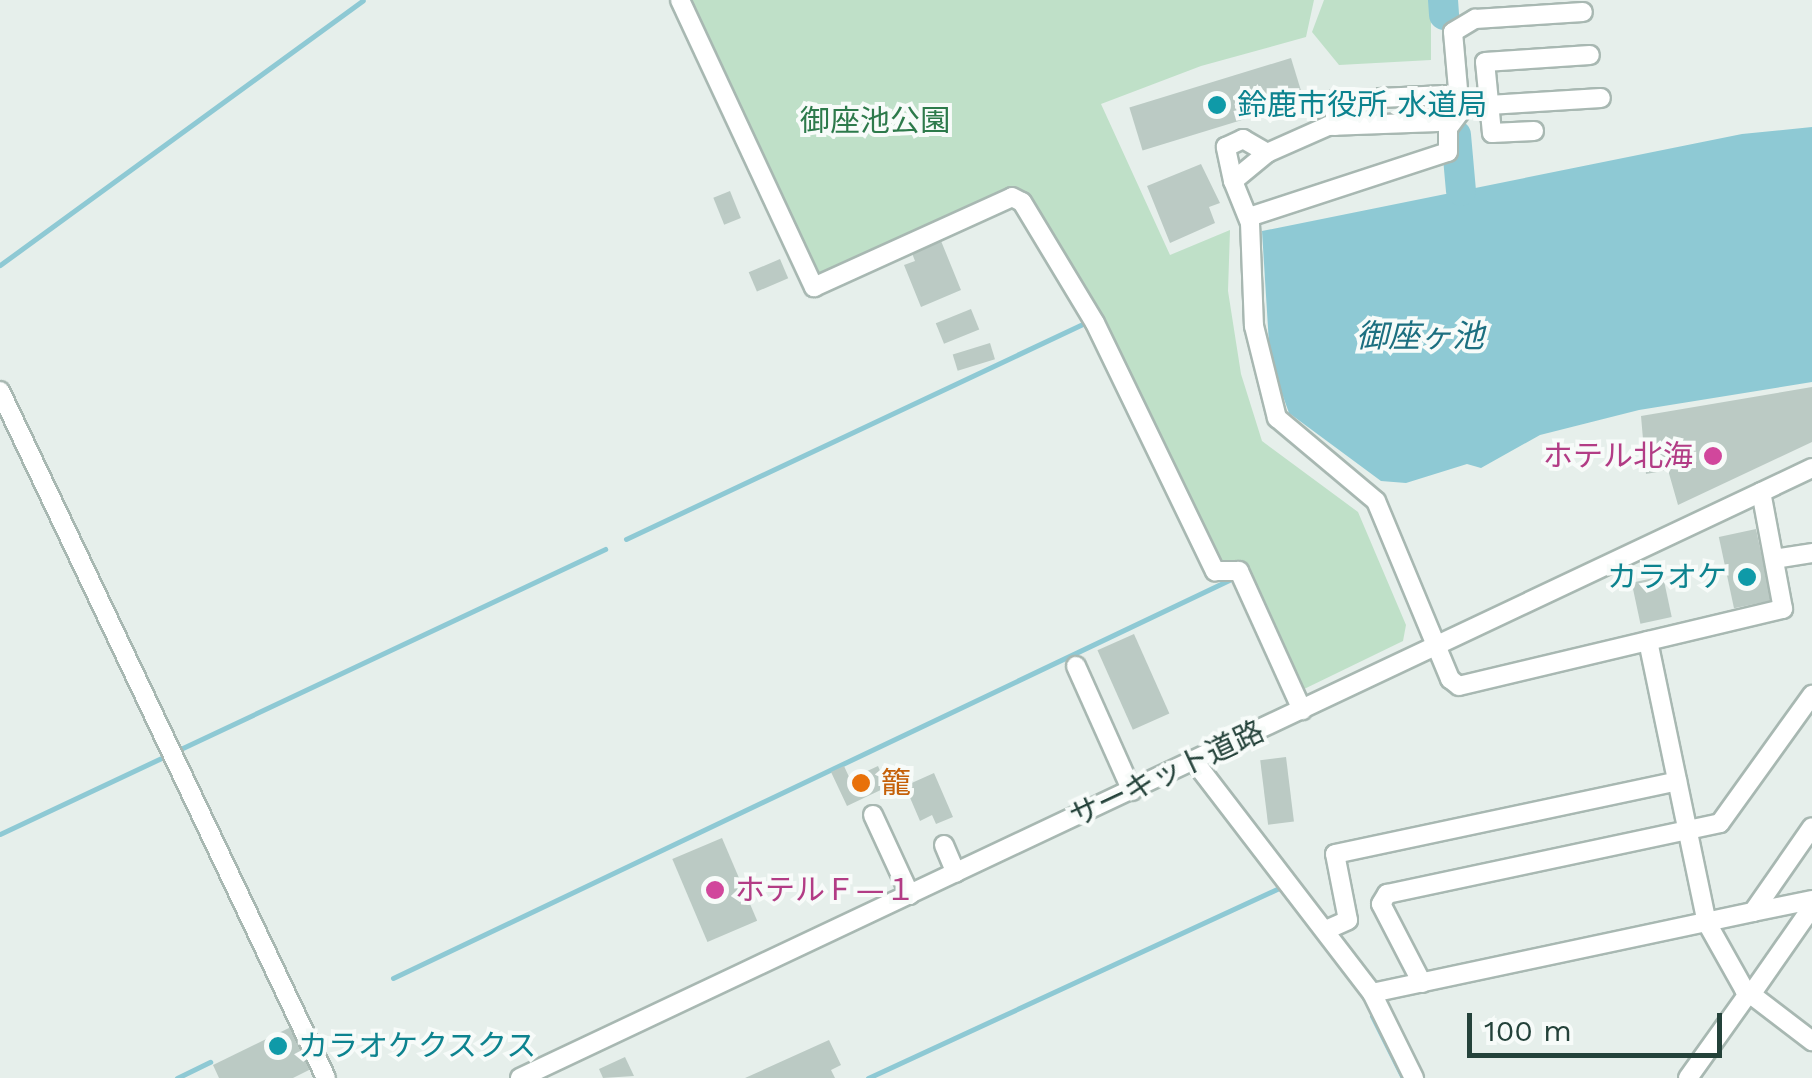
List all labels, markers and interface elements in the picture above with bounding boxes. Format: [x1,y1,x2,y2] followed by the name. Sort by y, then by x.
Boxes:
[1237,87,1487,123] place label: 鈴鹿市役所 水道局
[1206,94,1228,116] marker: 鈴鹿市役所 水道局
[800,103,950,139] park label: 御座池公園
[1356,317,1484,355] water label: 御座ヶ池
[1543,438,1693,474] place label: ホテル北海
[1702,445,1724,467] marker: ホテル北海
[1607,559,1727,595] place label: カラオケ
[1736,566,1758,588] marker: カラオケ
[1064,713,1270,835] street label: サーキット道路
[881,765,911,801] place label: 籠
[850,772,872,794] marker: 籠
[735,872,915,908] place label: ホテルＦ―１
[704,879,726,901] marker: ホテルＦ―１
[1472,993,1727,1055] scale bar
[1484,1013,1572,1048] text: 100 m
[298,1028,538,1064] place label: カラオケクスクス
[267,1035,289,1057] marker: カラオケクスクス

